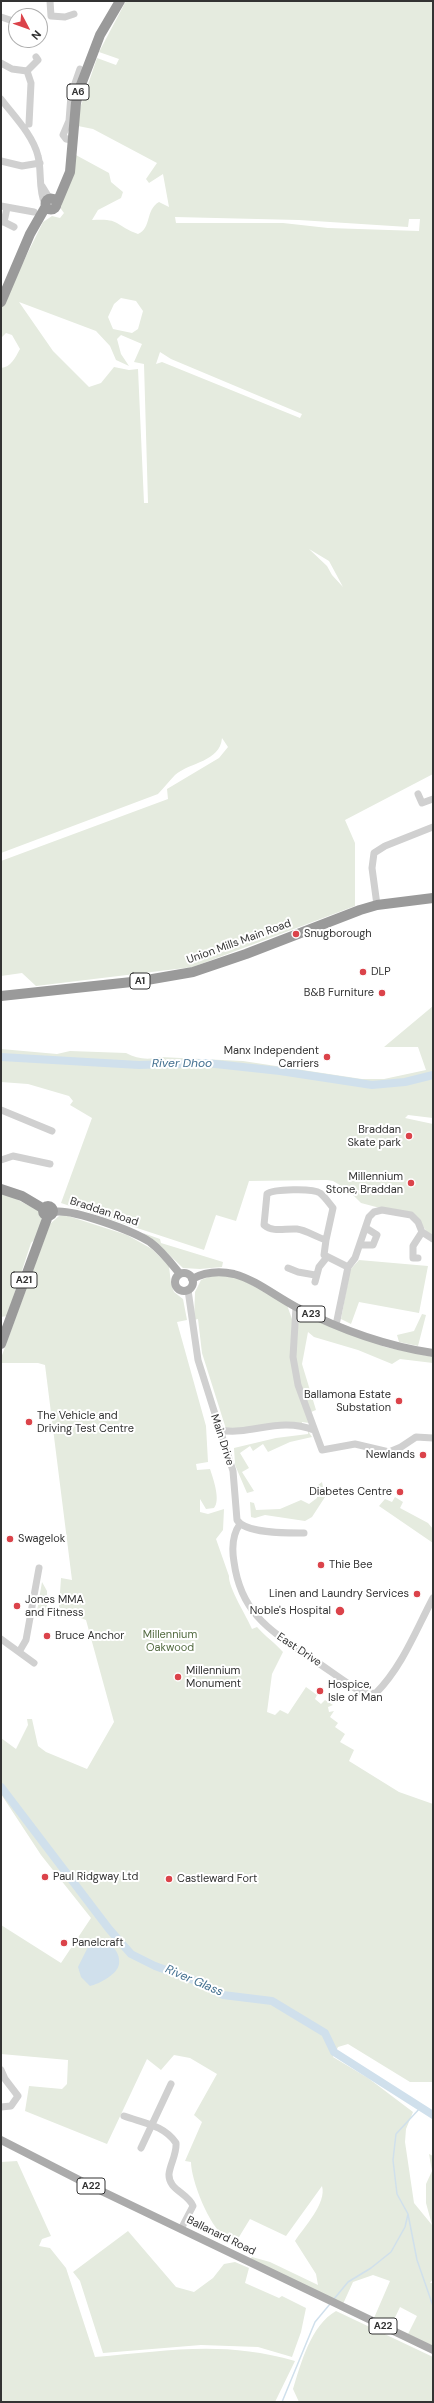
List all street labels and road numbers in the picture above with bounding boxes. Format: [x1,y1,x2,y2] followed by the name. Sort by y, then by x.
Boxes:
[67,84,89,100] road number: A6
[185,917,293,967] street label: Union Mills Main Road
[130,973,150,989] road number: A1
[68,1195,140,1229] street label: Braddan Road
[11,1272,37,1288] road number: A21
[297,1306,325,1322] road number: A23
[208,1413,236,1467] street label: Main Drive
[274,1630,324,1670] street label: East Drive
[77,2178,105,2194] road number: A22
[184,2214,258,2258] street label: Ballanard Road
[369,2318,397,2334] road number: A22

